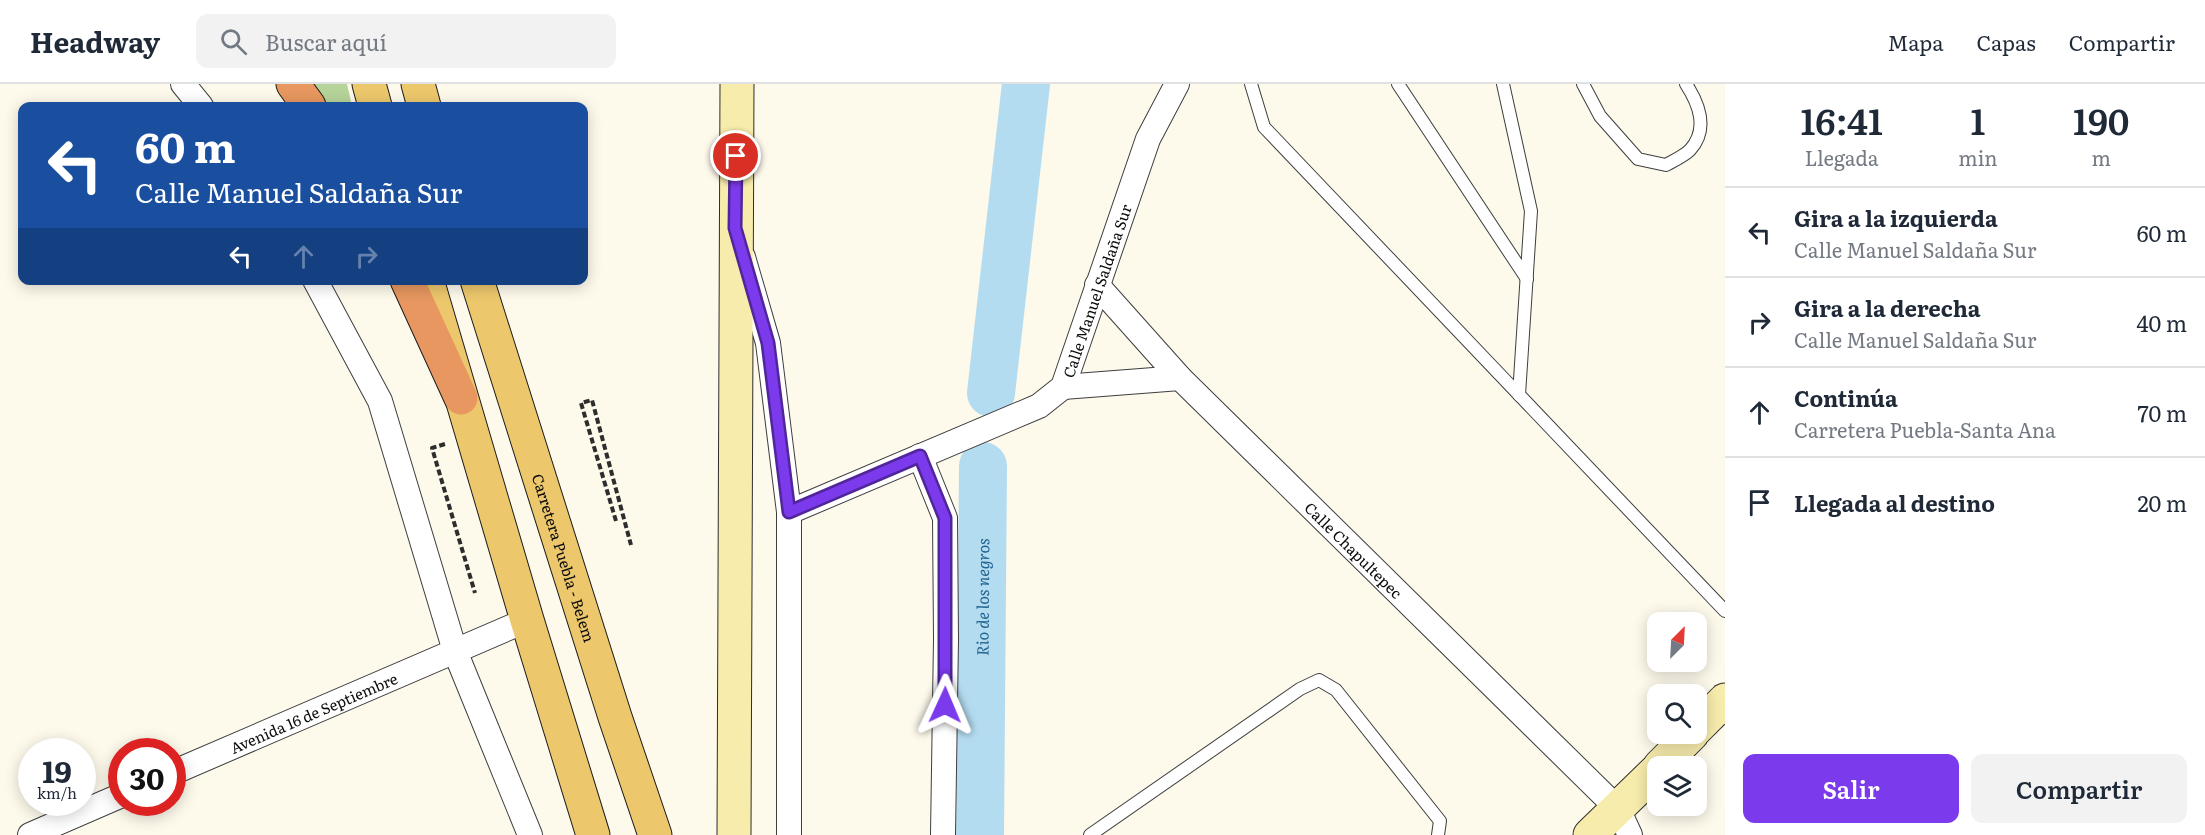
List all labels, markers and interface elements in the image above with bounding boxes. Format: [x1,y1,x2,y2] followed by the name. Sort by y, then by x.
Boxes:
[196,14,616,68] search box
[30,20,160,62] text: Headway
[217,25,250,58] icon: search
[265,25,387,58] text: Buscar aquí
[1887,26,1944,57] text: Mapa
[1977,26,2036,57] text: Capas
[2069,26,2175,57] text: Compartir
[1801,93,1883,146] text: 16:41
[1970,93,1985,146] text: 1
[2073,93,2129,146] text: 190
[135,114,236,176] text: 60 m
[36,126,114,204] icon: left
[710,130,761,181] pin
[719,139,752,172] icon: arrive
[1805,142,1879,172] text: Llegada
[1958,142,1998,172] text: min
[2092,142,2111,172] text: m
[135,171,462,211] text: Calle Manuel Saldaña Sur
[1056,201,1136,380] street label: Calle Manuel Saldaña Sur
[1794,201,1998,234] text: Gira a la izquierda
[1743,216,1776,249] icon: left
[2137,216,2187,249] text: 60 m
[1794,234,2036,264] text: Calle Manuel Saldaña Sur
[224,240,257,273] icon: left
[287,240,320,273] icon: ahead
[350,240,383,273] icon: right
[1794,291,1981,324] text: Gira a la derecha
[1743,306,1776,339] icon: right
[2136,306,2187,339] text: 40 m
[1794,324,2036,354] text: Calle Manuel Saldaña Sur
[1794,381,1898,414] text: Continúa
[1743,396,1776,429] icon: ahead
[2137,396,2187,429] text: 70 m
[1794,414,2056,444] text: Carretera Puebla-Santa Ana
[527,470,602,645] street label: Carretera Puebla - Belem
[1743,486,1776,519] icon: arrive
[1794,486,1995,519] text: Llegada al destino
[2137,486,2187,519] text: 20 m
[1300,496,1409,603] street label: Calle Chapultepec
[969,538,994,656] water label: Rio de los negros
[1647,612,1707,672] north arrow
[1647,612,1707,816] map controls
[226,666,401,758] street label: Avenida 16 de Septiembre
[913,673,977,737] position arrow
[1647,684,1707,744] button: search
[108,738,186,816] speed limit sign: 30
[42,748,72,792] text: 19
[1743,754,1959,823] button: Salir
[1971,754,2187,823] button: Compartir
[1647,756,1707,816] button: layers
[37,781,77,804] text: km/h

